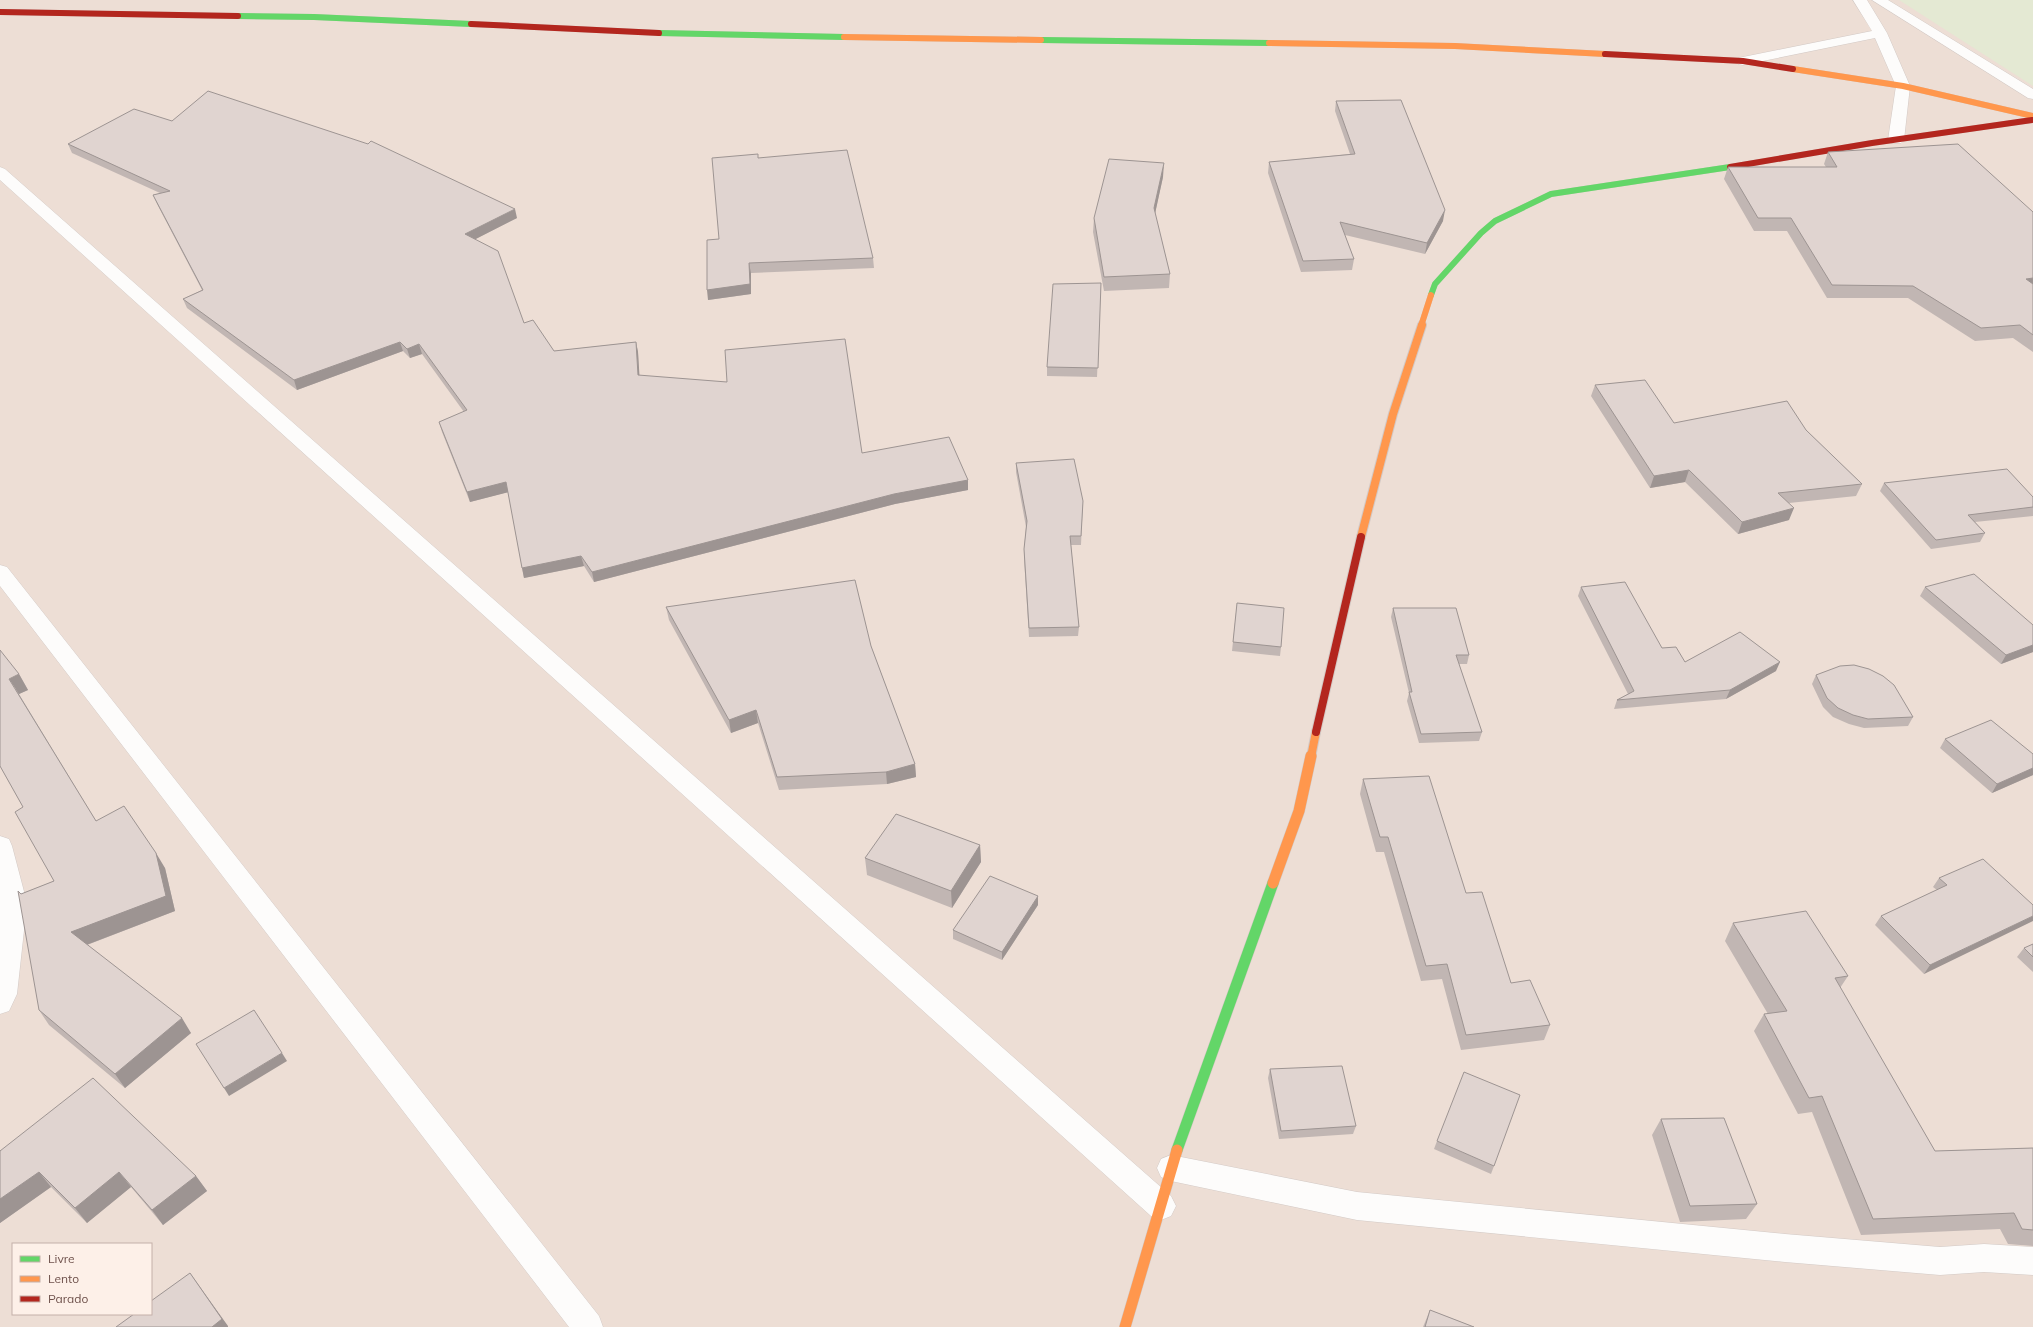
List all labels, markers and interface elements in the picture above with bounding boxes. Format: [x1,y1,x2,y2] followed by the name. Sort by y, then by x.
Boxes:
[12,1243,152,1315] legend
[48,1251,75,1266] text: Livre
[48,1271,79,1286] text: Lento
[48,1291,88,1306] text: Parado

